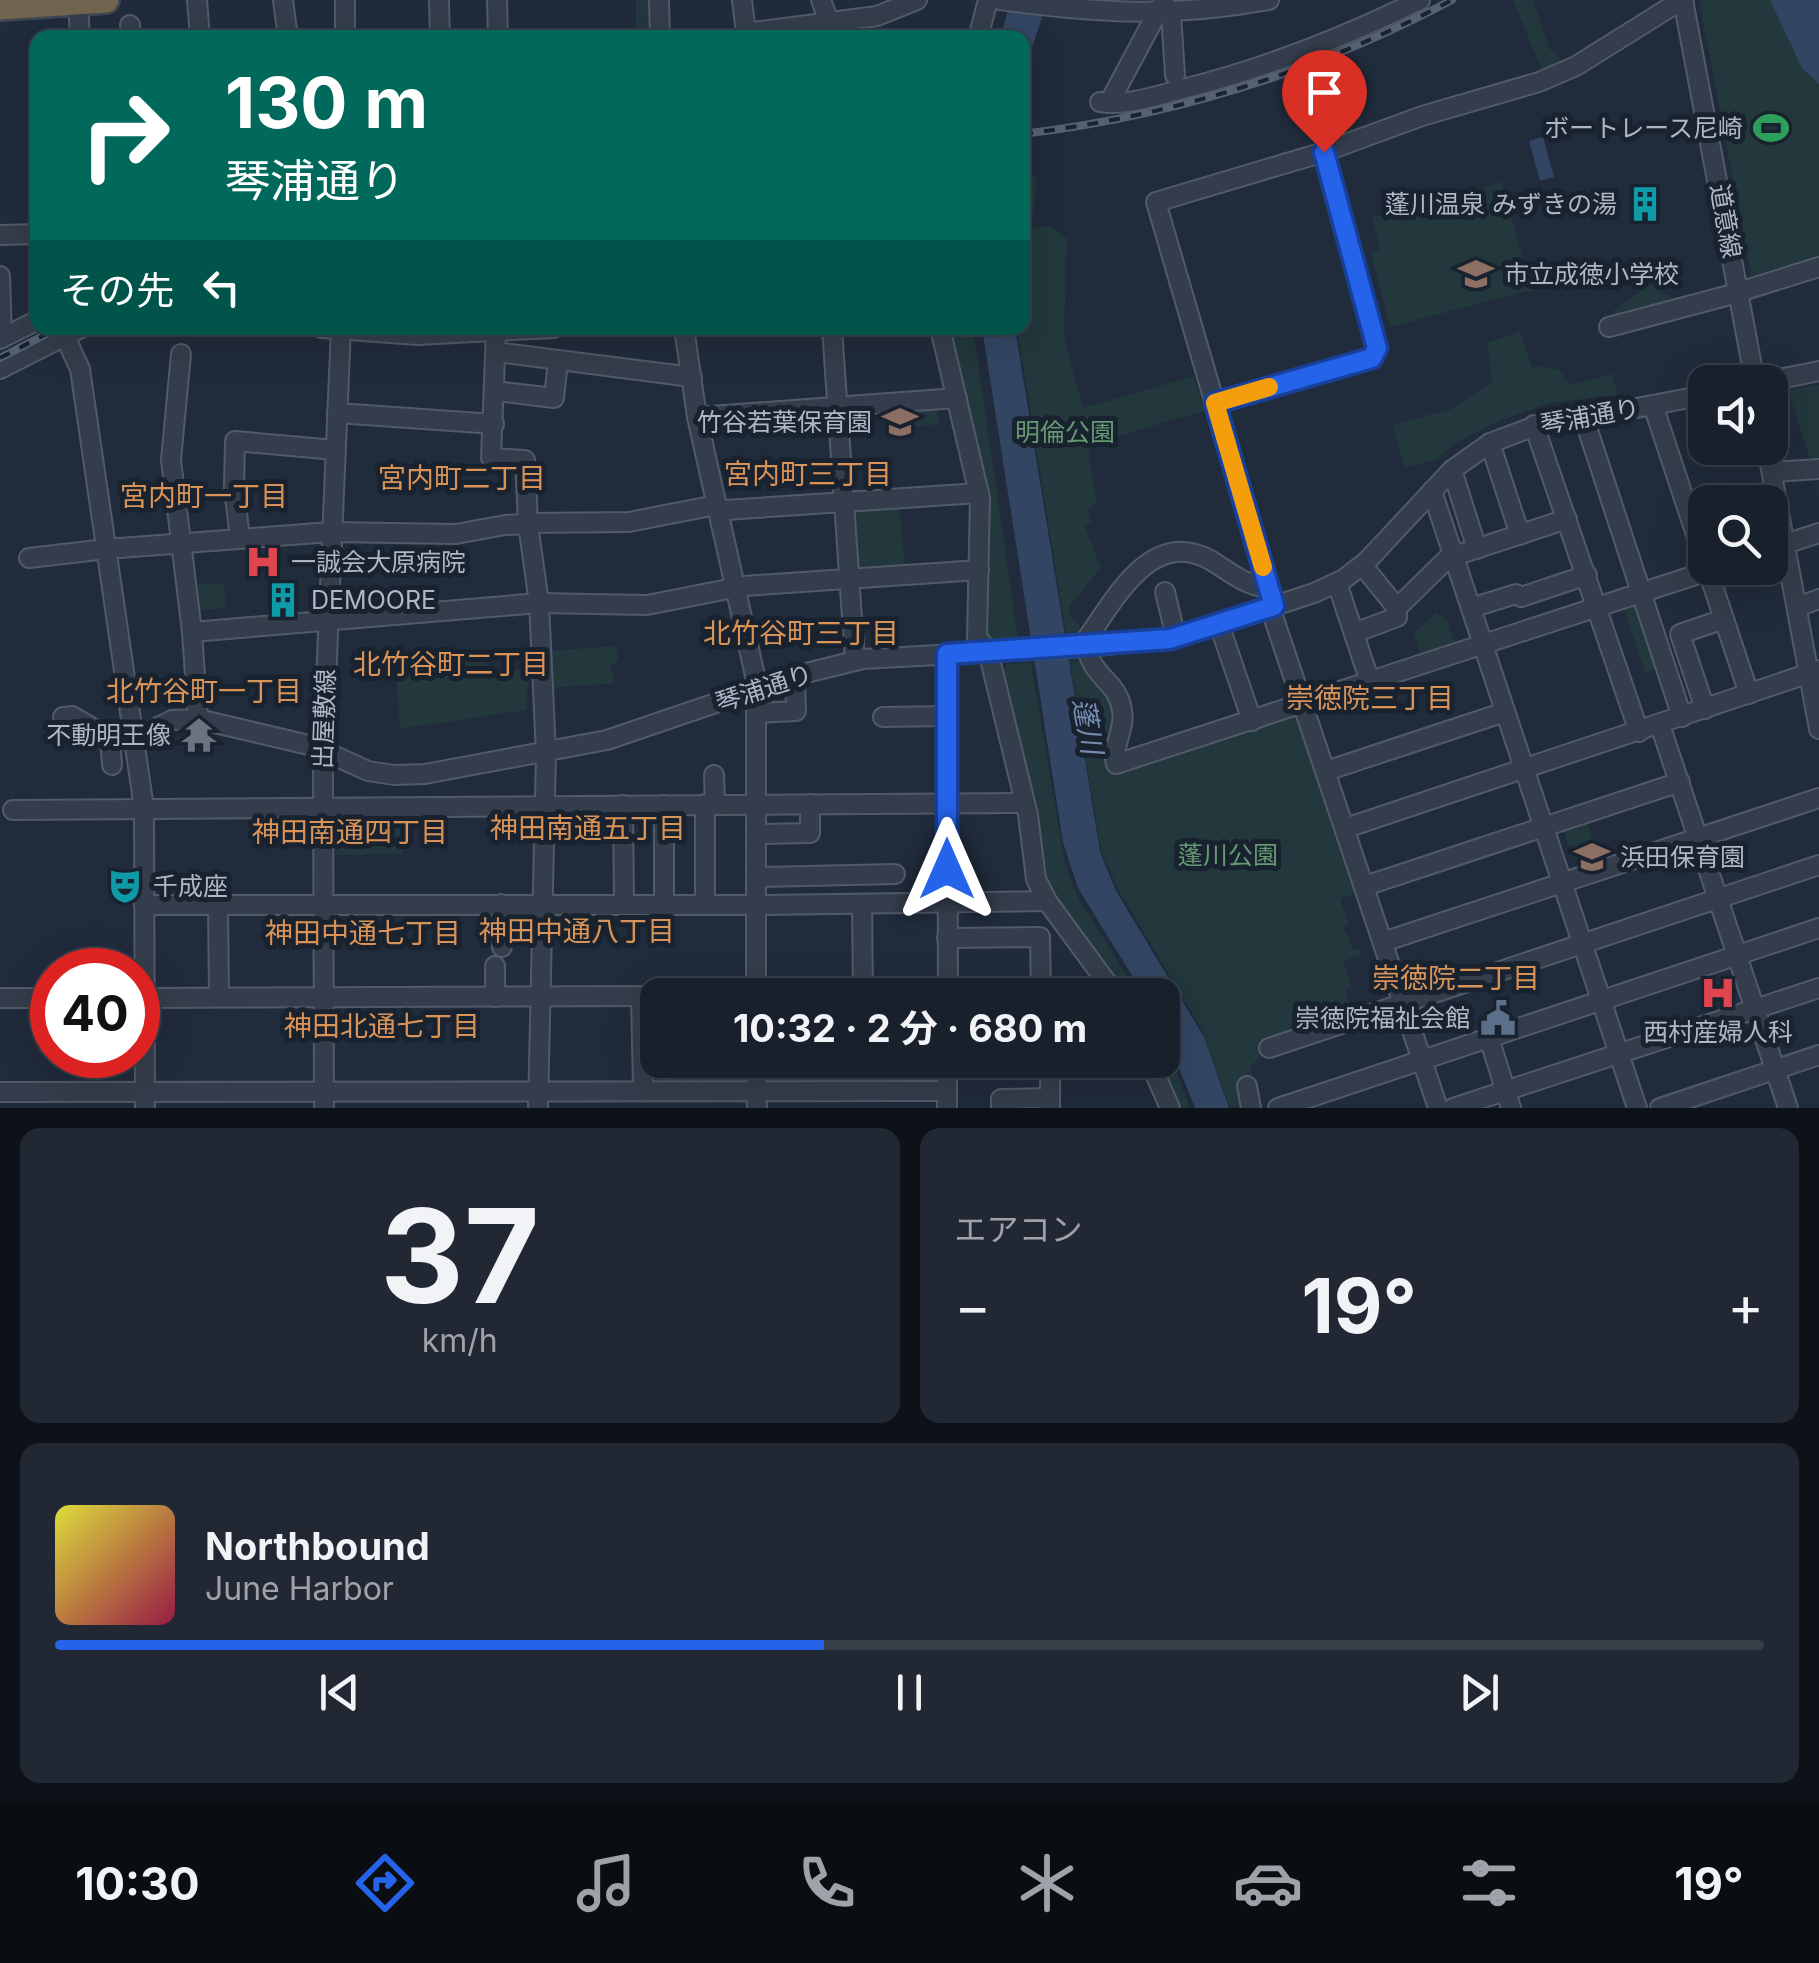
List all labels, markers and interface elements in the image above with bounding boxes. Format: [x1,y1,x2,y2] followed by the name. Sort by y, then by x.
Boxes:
[1282,50,1367,153] pin
[225,60,428,145] text: 130 m
[1297,65,1352,120] icon: arrive
[60,70,190,200] icon: right
[1752,109,1790,147] sports icon: ボートレース尼崎
[1544,113,1743,143] place label: ボートレース尼崎
[225,153,405,208] text: 琴浦通り
[1705,181,1747,261] street label: 道意線
[1626,185,1664,223] building icon: 蓬川温泉 みずきの湯
[1385,189,1617,219] place label: 蓬川温泉 みずきの湯
[1457,255,1495,293] school or university icon: 市立成徳小学校
[1504,259,1679,289] place label: 市立成徳小学校
[194,260,249,315] icon: left
[60,267,174,313] text: その先
[1688,365,1788,585] map controls
[1688,365,1788,465] button: sound
[1538,393,1642,439] street label: 琴浦通り
[881,403,919,441] school or university icon: 竹谷若葉保育園
[697,407,872,437] place label: 竹谷若葉保育園
[1015,417,1115,447] park label: 明倫公園
[724,457,892,491] district label: 宮内町三丁目
[378,461,546,495] district label: 宮内町二丁目
[120,479,288,513] district label: 宮内町一丁目
[1688,485,1788,585] button: search
[244,543,282,581] hospital icon: 一誠会大原病院
[291,547,466,577] place label: 一誠会大原病院
[264,581,302,619] building icon: DEMOORE
[311,585,436,615] place label: DEMOORE
[703,616,899,650] district label: 北竹谷町三丁目
[353,647,549,681] district label: 北竹谷町二丁目
[712,658,816,718] street label: 琴浦通り
[307,668,341,770] street label: 出屋敷線
[106,674,302,708] district label: 北竹谷町一丁目
[1286,681,1454,715] district label: 崇徳院三丁目
[1066,695,1110,759] water label: 蓬川
[180,716,218,754] temple icon: 不動明王像
[46,720,171,750] place label: 不動明王像
[490,811,686,845] district label: 神田南通五丁目
[252,815,448,849] district label: 神田南通四丁目
[895,817,999,921] position arrow
[1573,838,1611,876] school or university icon: 浜田保育園
[1178,840,1278,870] park label: 蓬川公園
[1620,842,1745,872] place label: 浜田保育園
[106,867,144,905] theatre icon: 千成座
[153,871,228,901] place label: 千成座
[479,914,675,948] district label: 神田中通八丁目
[265,916,461,950] district label: 神田中通七丁目
[30,948,160,1078] speed limit sign: 40
[1372,961,1540,995] district label: 崇徳院二丁目
[1699,974,1737,1012] hospital icon: 西村産婦人科
[1479,999,1517,1037] public building icon: 崇徳院福祉会館
[1295,1003,1470,1033] place label: 崇徳院福祉会館
[733,1005,1087,1051] text: 10:32 · 2 分 · 680 m
[284,1009,480,1043] district label: 神田北通七丁目
[1643,1017,1793,1047] place label: 西村産婦人科
[380,1177,540,1334] text: 37
[955,1210,1083,1249] text: エアコン
[1301,1260,1417,1351] text: 19°
[955,1273,991,1339] text: −
[1728,1273,1764,1339] text: +
[422,1321,498,1360] text: km/h
[205,1523,430,1569] text: Northbound
[205,1569,394,1608] text: June Harbor
[312,1665,367,1720] icon: previous
[882,1665,937,1720] icon: pause
[1452,1665,1507,1720] icon: next
[350,1848,420,1918] icon: directions
[571,1848,641,1918] icon: music
[792,1848,862,1918] icon: phone
[1012,1848,1082,1918] icon: climate
[1233,1848,1303,1918] icon: car
[1454,1848,1524,1918] icon: filters
[75,1856,200,1911] text: 10:30
[1674,1856,1744,1911] text: 19°

